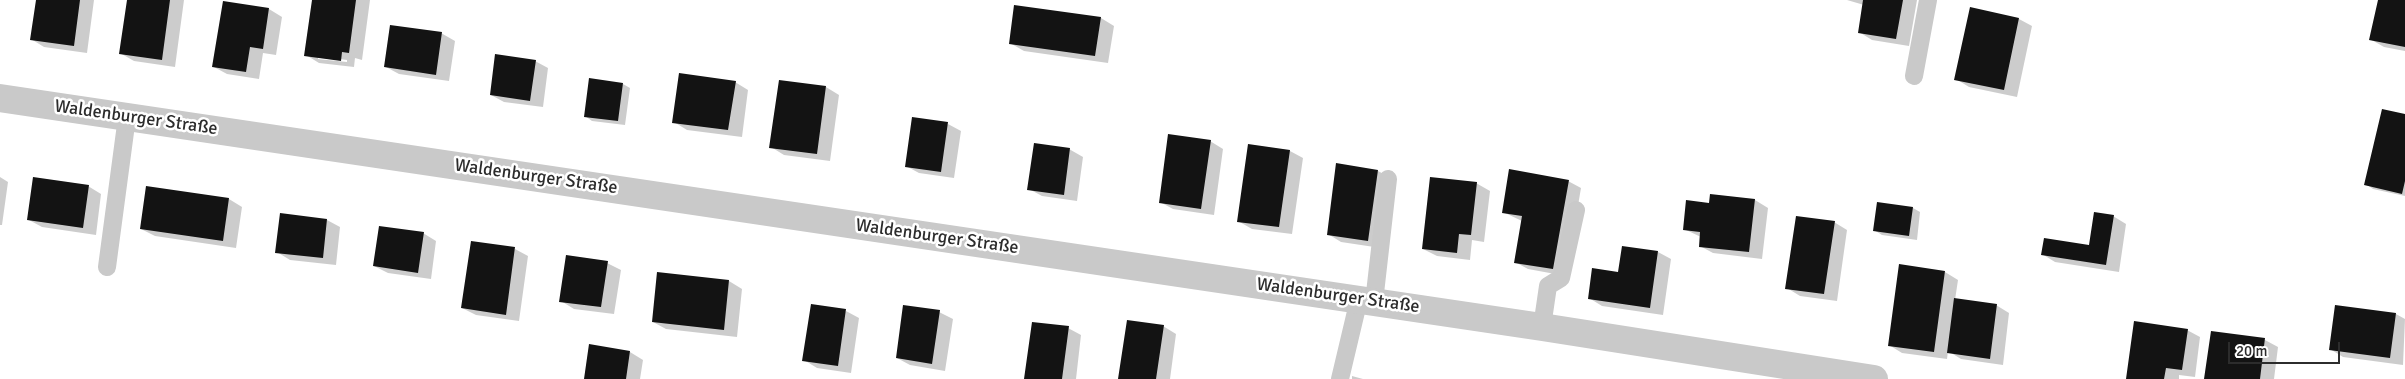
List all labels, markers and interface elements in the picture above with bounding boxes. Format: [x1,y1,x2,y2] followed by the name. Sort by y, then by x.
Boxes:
[53,96,219,140] street label: Waldenburger Straße
[453,155,619,199] street label: Waldenburger Straße
[854,215,1020,259] street label: Waldenburger Straße
[1255,274,1421,318] street label: Waldenburger Straße
[2230,332,2342,364] scale bar
[2236,342,2267,360] text: 20 m

